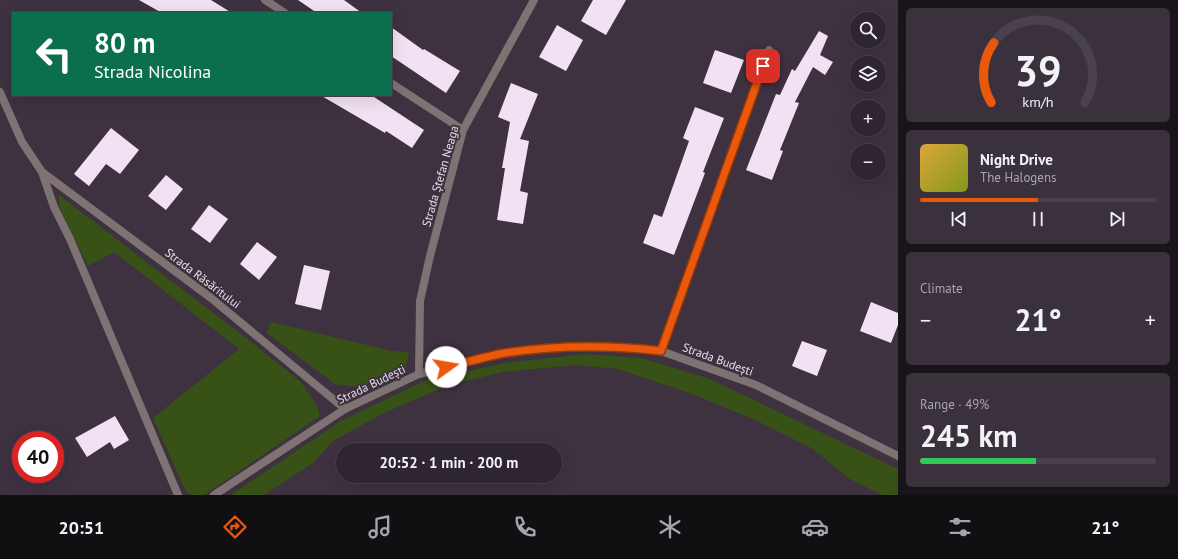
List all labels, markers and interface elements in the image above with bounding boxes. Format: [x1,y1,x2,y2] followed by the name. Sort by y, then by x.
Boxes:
[850,12,886,180] map controls
[850,12,886,48] button: search
[94,24,155,61] text: 80 m
[28,28,80,80] icon: left
[1014,44,1062,97] text: 39
[746,49,780,83] pin
[752,55,774,77] icon: arrive
[850,56,886,92] button: layers
[94,60,211,83] text: Strada Nicolina
[1022,91,1054,110] text: km/h
[850,100,886,136] button: +
[418,124,462,228] street label: Strada Ștefan Neaga
[850,144,886,180] button: −
[980,150,1053,169] text: Night Drive
[980,169,1057,186] text: The Halogens
[948,208,970,230] icon: previous
[1027,208,1049,230] icon: pause
[1106,208,1128,230] icon: next
[162,245,244,311] street label: Strada Răsăritului
[920,280,963,297] text: Climate
[1014,300,1062,339] text: 21°
[920,306,931,334] text: −
[1145,306,1156,334] text: +
[680,339,756,379] street label: Strada Budești
[425,346,467,388] position arrow
[334,361,408,407] street label: Strada Budești
[920,396,989,413] text: Range · 49%
[920,416,1018,455] text: 245 km
[12,431,64,483] speed limit sign: 40
[380,453,518,472] text: 20:52 · 1 min · 200 m
[221,513,249,541] icon: directions
[366,513,394,541] icon: music
[511,513,539,541] icon: phone
[656,513,684,541] icon: climate
[801,513,829,541] icon: car
[946,513,974,541] icon: filters
[59,516,104,539] text: 20:51
[1091,516,1119,539] text: 21°

